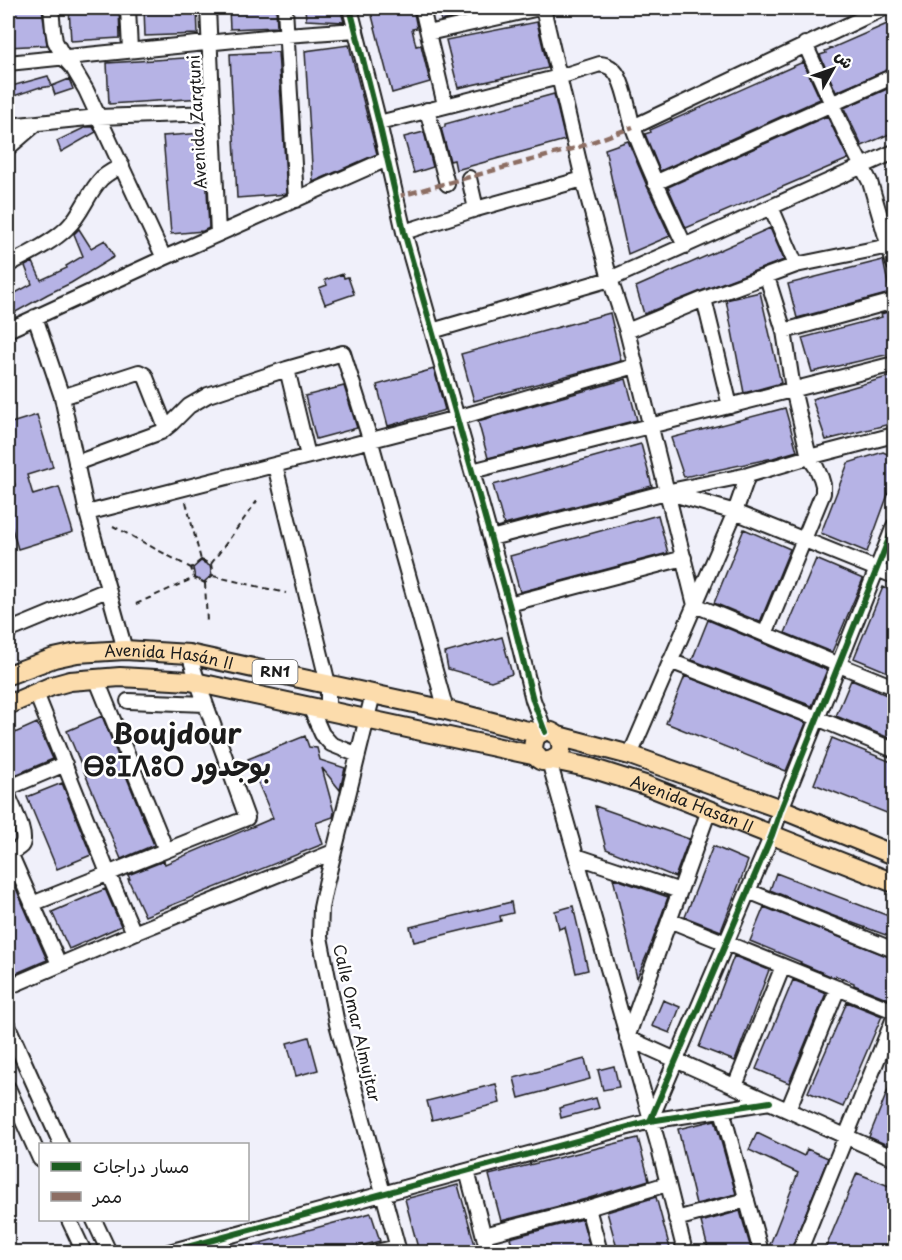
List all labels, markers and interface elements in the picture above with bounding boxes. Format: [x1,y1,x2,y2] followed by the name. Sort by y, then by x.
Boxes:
[803,39,863,99] north arrow
[830,44,860,73] text: ش
[181,54,211,190] street label: Avenida Zarqtuni
[103,637,236,674] street label: Avenida Hasán II
[252,660,298,684] road number: RN1
[83,711,271,786] district label: Boujdour ⴱⵓⵊⴷⵓⵔ بوجدور
[628,768,758,838] street label: Avenida Hasán II
[328,942,388,1105] street label: Calle Omar Almujtar
[39,1143,249,1221] legend
[93,1152,189,1179] text: مسار دراجات
[91,1182,122,1209] text: ممر

